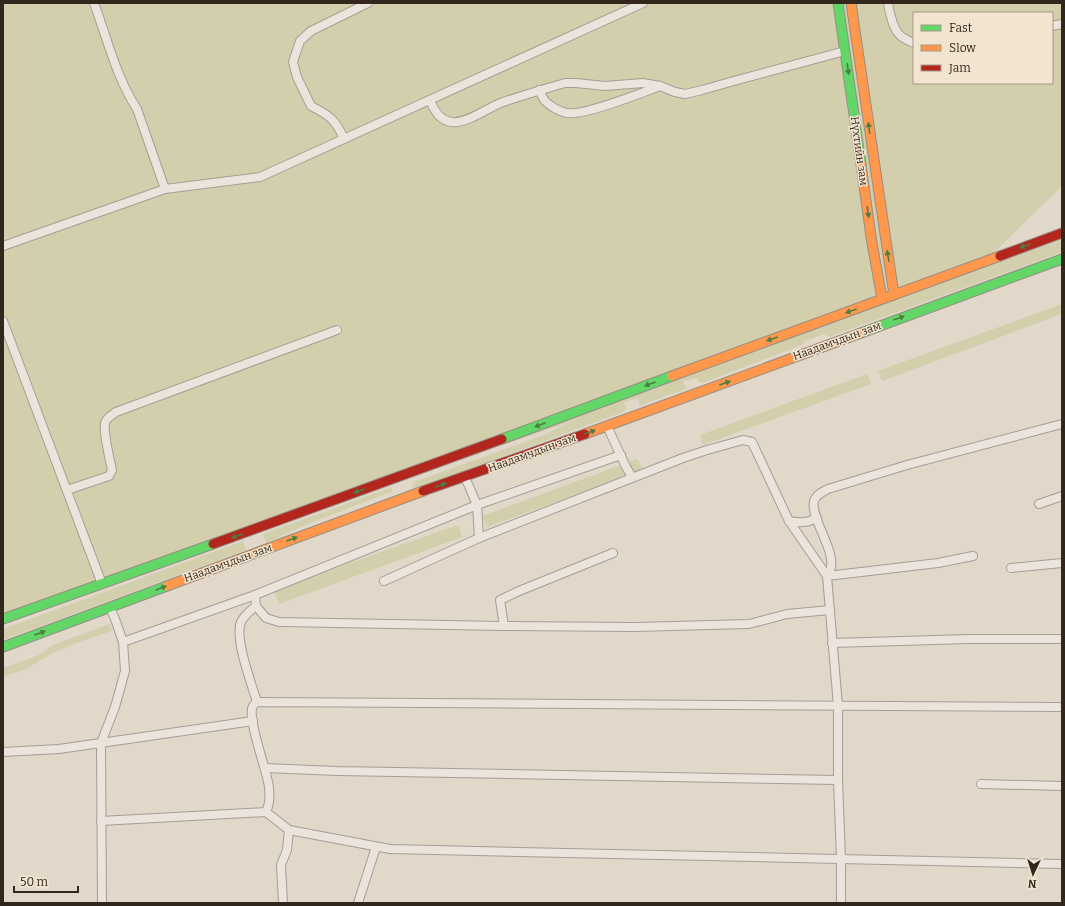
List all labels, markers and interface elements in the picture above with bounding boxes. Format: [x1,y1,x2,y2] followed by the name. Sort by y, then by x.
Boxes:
[913,12,1053,84] legend
[949,21,973,35] text: Fast
[949,41,976,55] text: Slow
[948,61,971,75] text: Jam
[845,63,851,75] one-way arrow
[848,116,870,186] street label: Нүхтийн зам
[866,122,872,134] one-way arrow
[865,206,871,218] one-way arrow
[1019,244,1031,250] one-way arrow
[884,250,890,263] one-way arrow
[844,308,856,314] one-way arrow
[894,315,906,321] one-way arrow
[791,319,883,363] street label: Наадамчдын зам
[766,337,778,343] one-way arrow
[719,379,731,385] one-way arrow
[644,381,656,387] one-way arrow
[534,422,546,428] one-way arrow
[584,429,596,435] one-way arrow
[486,431,578,475] street label: Наадамчдын зам
[435,482,447,488] one-way arrow
[353,489,365,495] one-way arrow
[231,533,243,539] one-way arrow
[287,536,299,542] one-way arrow
[182,541,274,585] street label: Наадамчдын зам
[156,585,168,591] one-way arrow
[34,630,46,636] one-way arrow
[1013,854,1053,894] north arrow
[14,868,78,894] scale bar
[20,875,49,889] text: 50 m
[1027,877,1037,890] text: N

